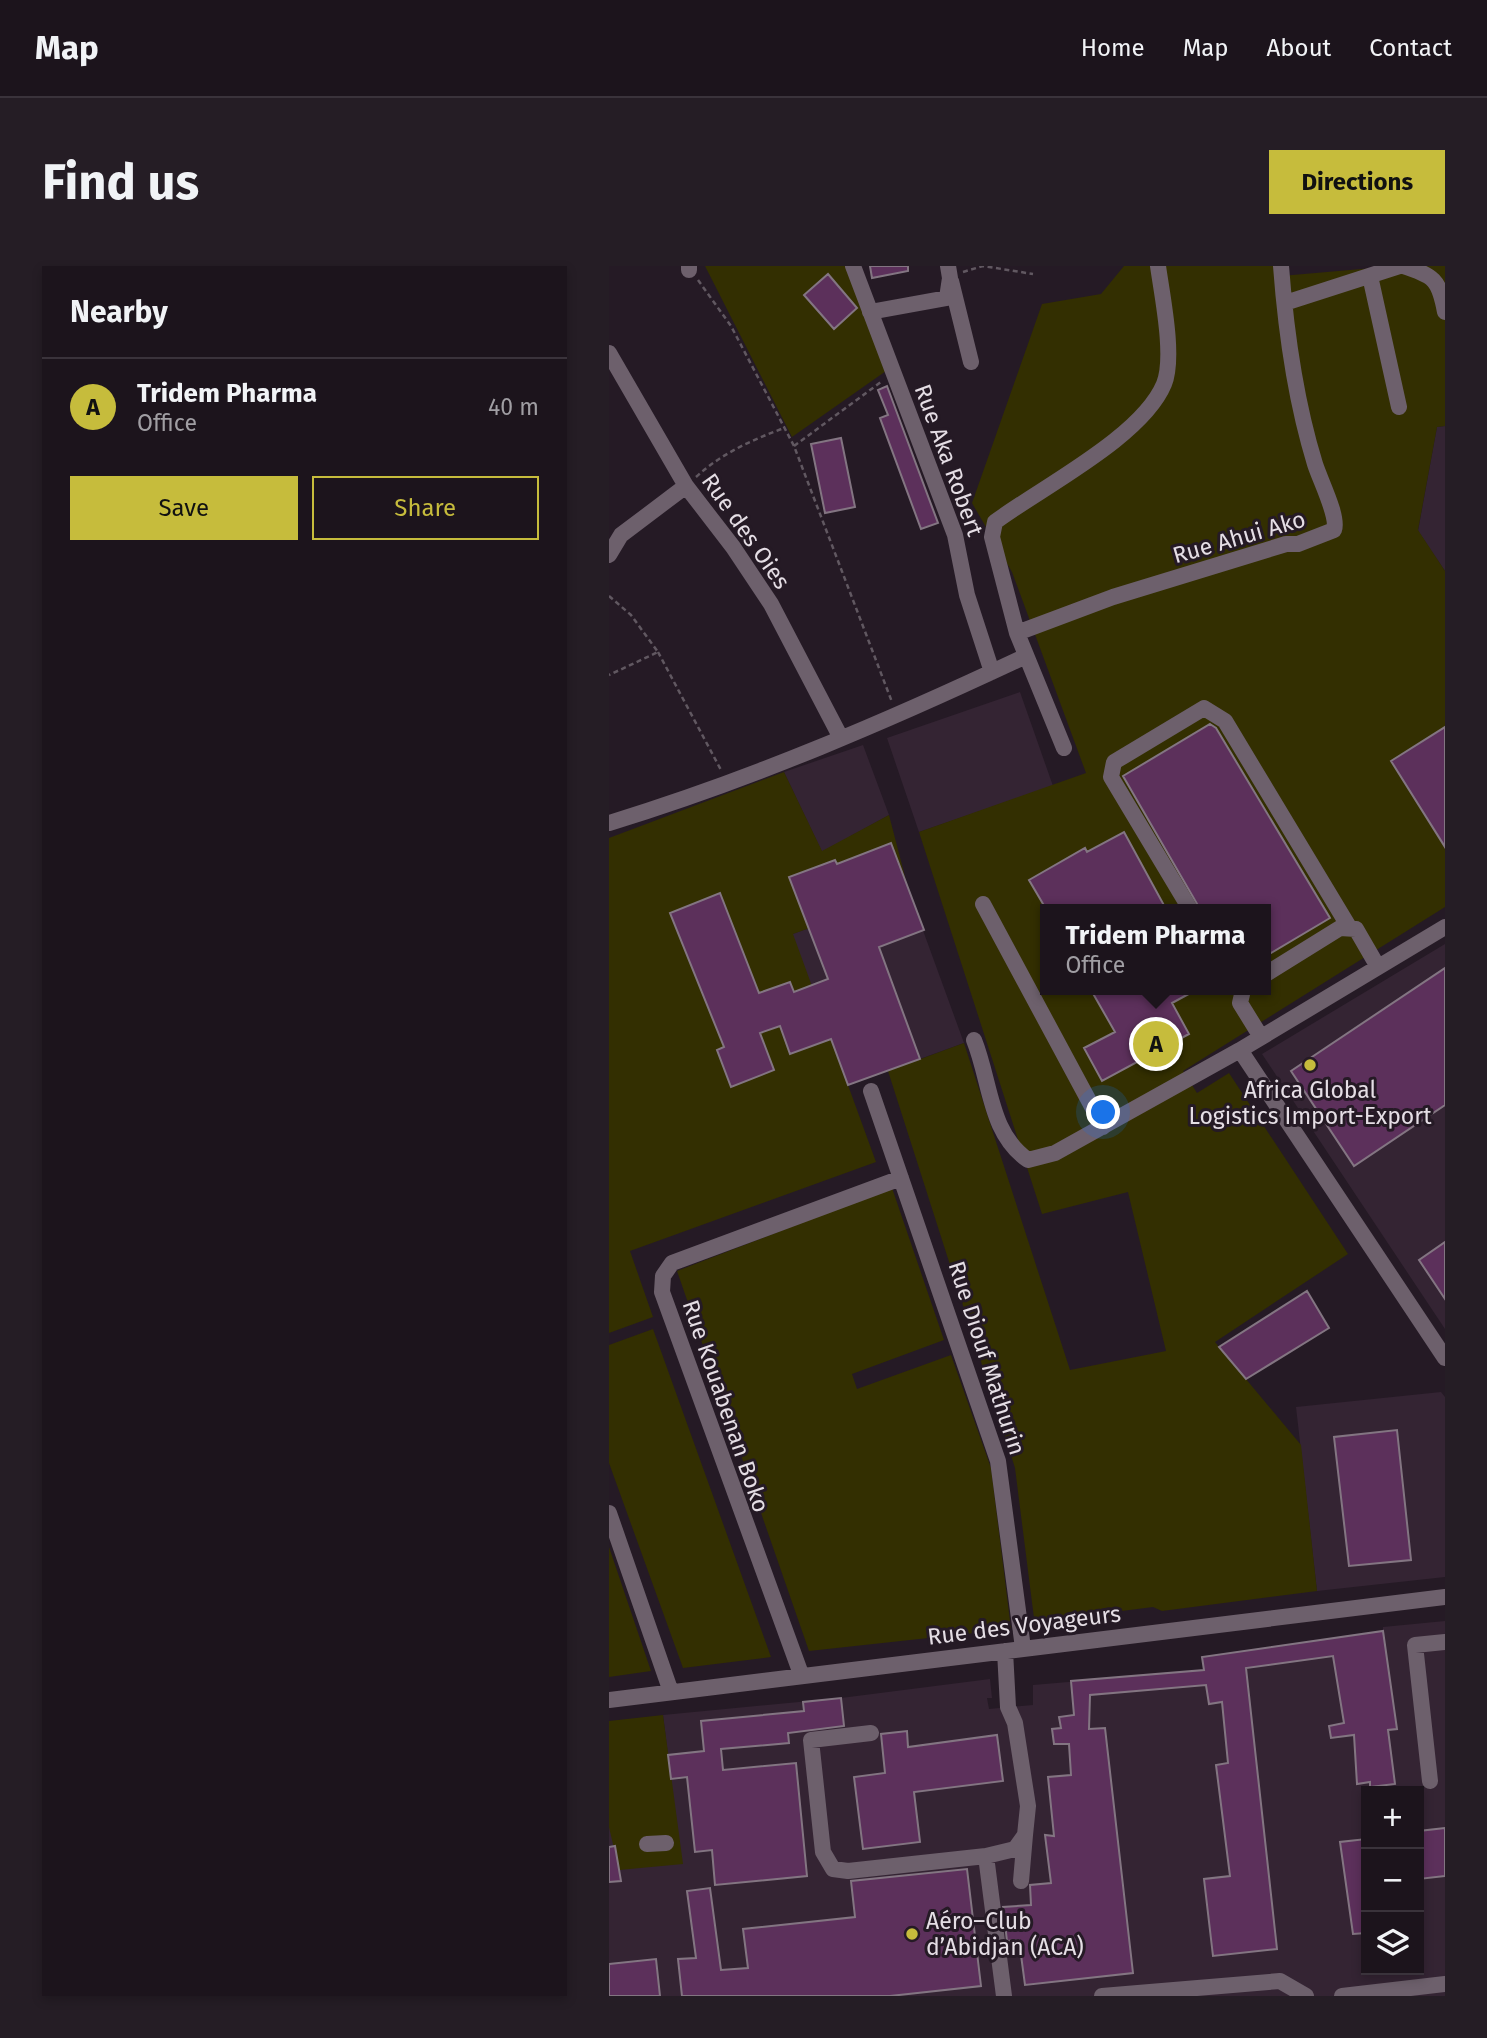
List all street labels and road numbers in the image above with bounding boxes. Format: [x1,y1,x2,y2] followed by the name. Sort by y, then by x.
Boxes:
[909,380,990,540] street label: Rue Aka Robert
[696,468,796,594] street label: Rue des Oies
[1169,505,1309,569] street label: Rue Ahui Ako
[942,1257,1032,1459] street label: Rue Diouf Mathurin
[677,1296,775,1516] street label: Rue Kouabenan Boko
[926,1599,1122,1651] street label: Rue des Voyageurs

